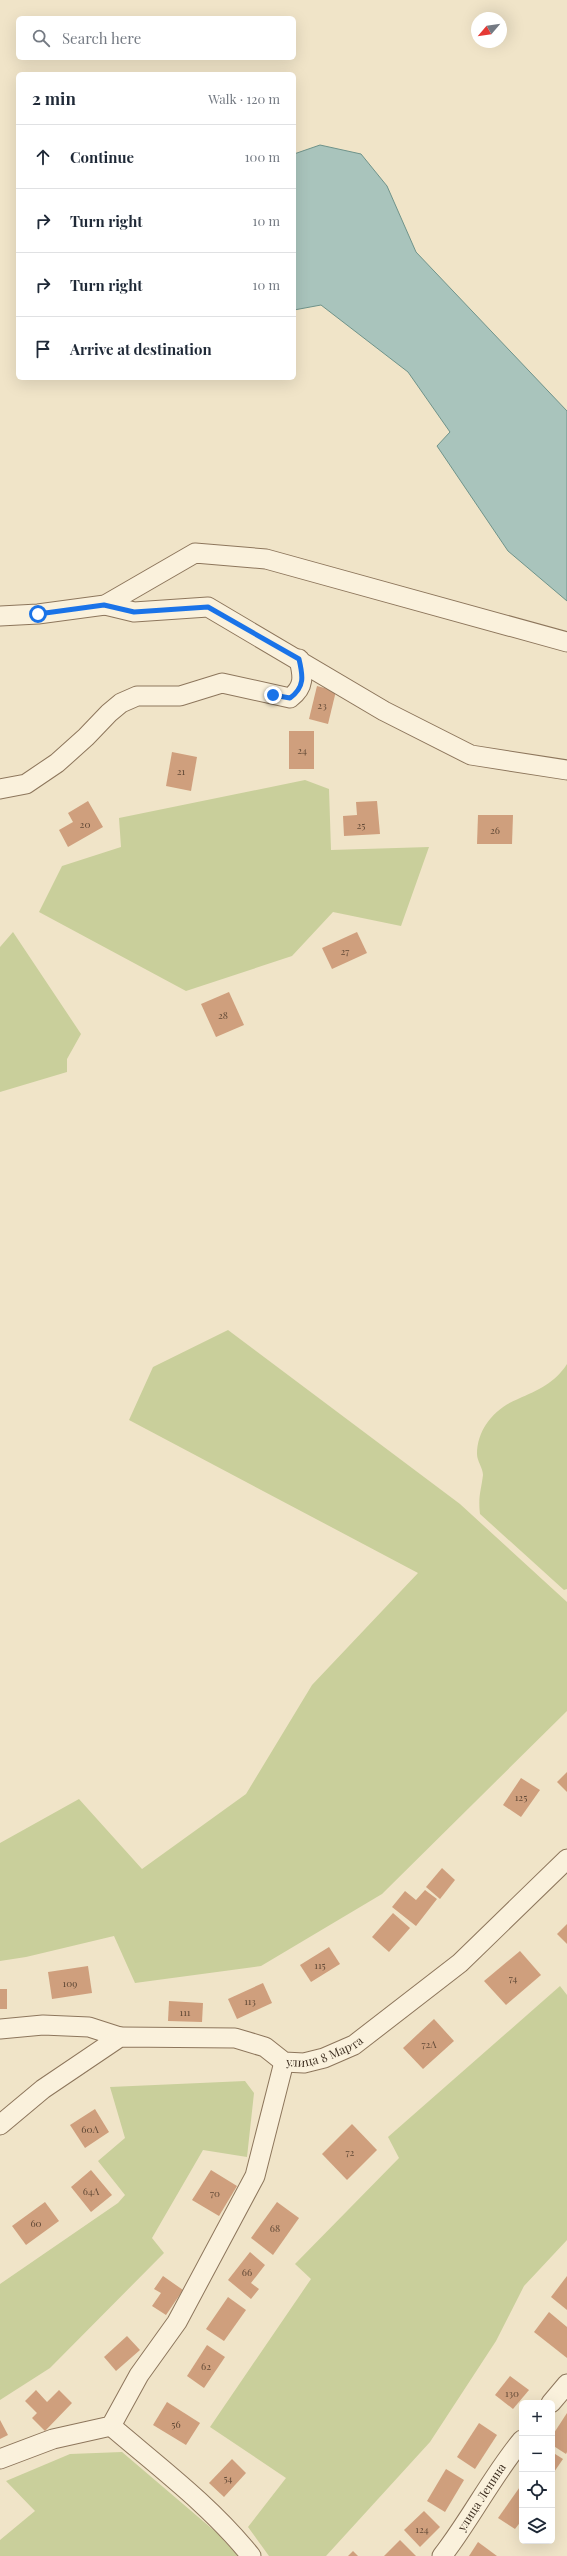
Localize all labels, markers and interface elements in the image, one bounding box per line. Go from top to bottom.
north arrow [471,12,507,48]
search box [16,16,296,60]
icon: search [30,27,52,49]
text: Search here [62,28,141,48]
text: 2 min [32,87,76,109]
text: Walk · 120 m [208,90,280,107]
icon: ahead [32,146,54,168]
text: Continue [70,147,134,167]
text: 100 m [245,148,280,165]
icon: right [32,210,54,232]
text: Turn right [70,211,143,231]
text: 10 m [253,212,280,229]
icon: right [32,274,54,296]
text: Turn right [70,275,143,295]
text: 10 m [253,276,280,293]
icon: arrive [32,338,54,360]
text: Arrive at destination [70,339,212,359]
route start [29,605,47,623]
route end [264,686,282,704]
house number: 23 [317,698,327,712]
house number: 24 [297,743,307,757]
house number: 21 [177,764,186,778]
house number: 20 [80,817,90,831]
house number: 25 [357,818,365,832]
house number: 26 [490,823,500,837]
house number: 27 [341,944,349,958]
house number: 28 [218,1008,228,1022]
house number: 125 [515,1790,527,1804]
house number: 115 [314,1958,326,1972]
house number: 74 [509,1971,517,1985]
house number: 109 [63,1976,77,1990]
house number: 113 [244,1994,256,2008]
house number: 111 [179,2005,191,2019]
street label: улица 8 Марта [285,2032,366,2070]
house number: 72А [421,2037,437,2051]
house number: 60А [81,2122,99,2136]
house number: 72 [346,2145,355,2159]
house number: 64А [83,2184,100,2198]
house number: 70 [210,2186,220,2200]
house number: 60 [30,2216,42,2230]
house number: 68 [270,2221,280,2235]
house number: 66 [242,2265,252,2279]
house number: 62 [201,2359,211,2373]
house number: 130 [505,2386,519,2400]
map controls [519,2400,555,2544]
button: + [519,2400,555,2436]
house number: 56 [171,2417,181,2431]
button: − [519,2436,555,2472]
street label: улица Ленина [453,2460,509,2535]
house number: 54 [223,2471,233,2485]
button: locate [519,2472,555,2508]
button: layers [519,2508,555,2544]
house number: 124 [415,2522,429,2536]

